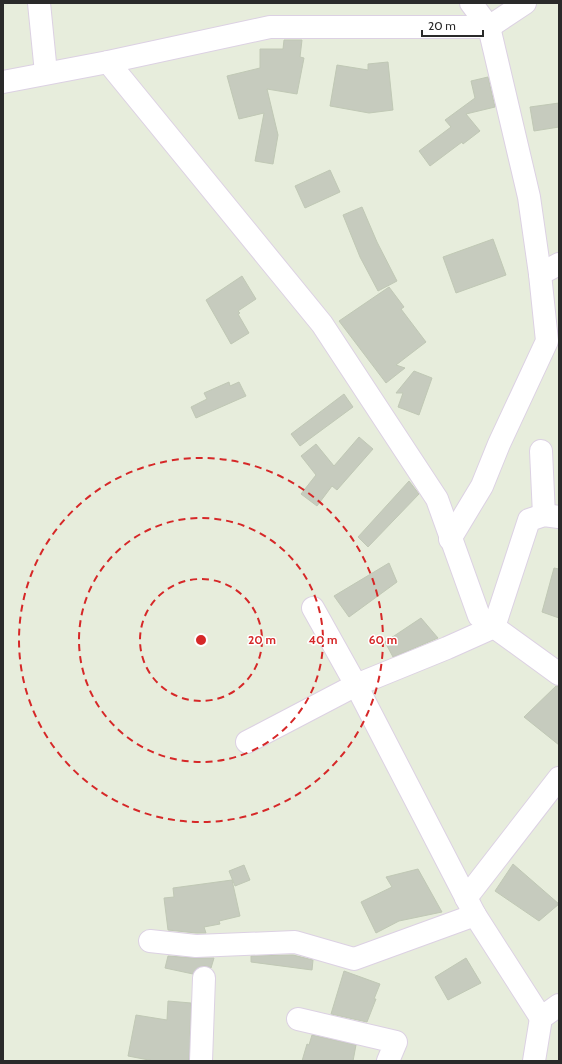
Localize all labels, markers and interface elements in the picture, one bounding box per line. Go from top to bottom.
scale bar [422,12,483,38]
text: 20 m [428,18,456,33]
text: 20 m [248,632,276,647]
text: 40 m [308,632,338,647]
text: 60 m [369,632,397,647]
centre of rings [194,633,208,647]

